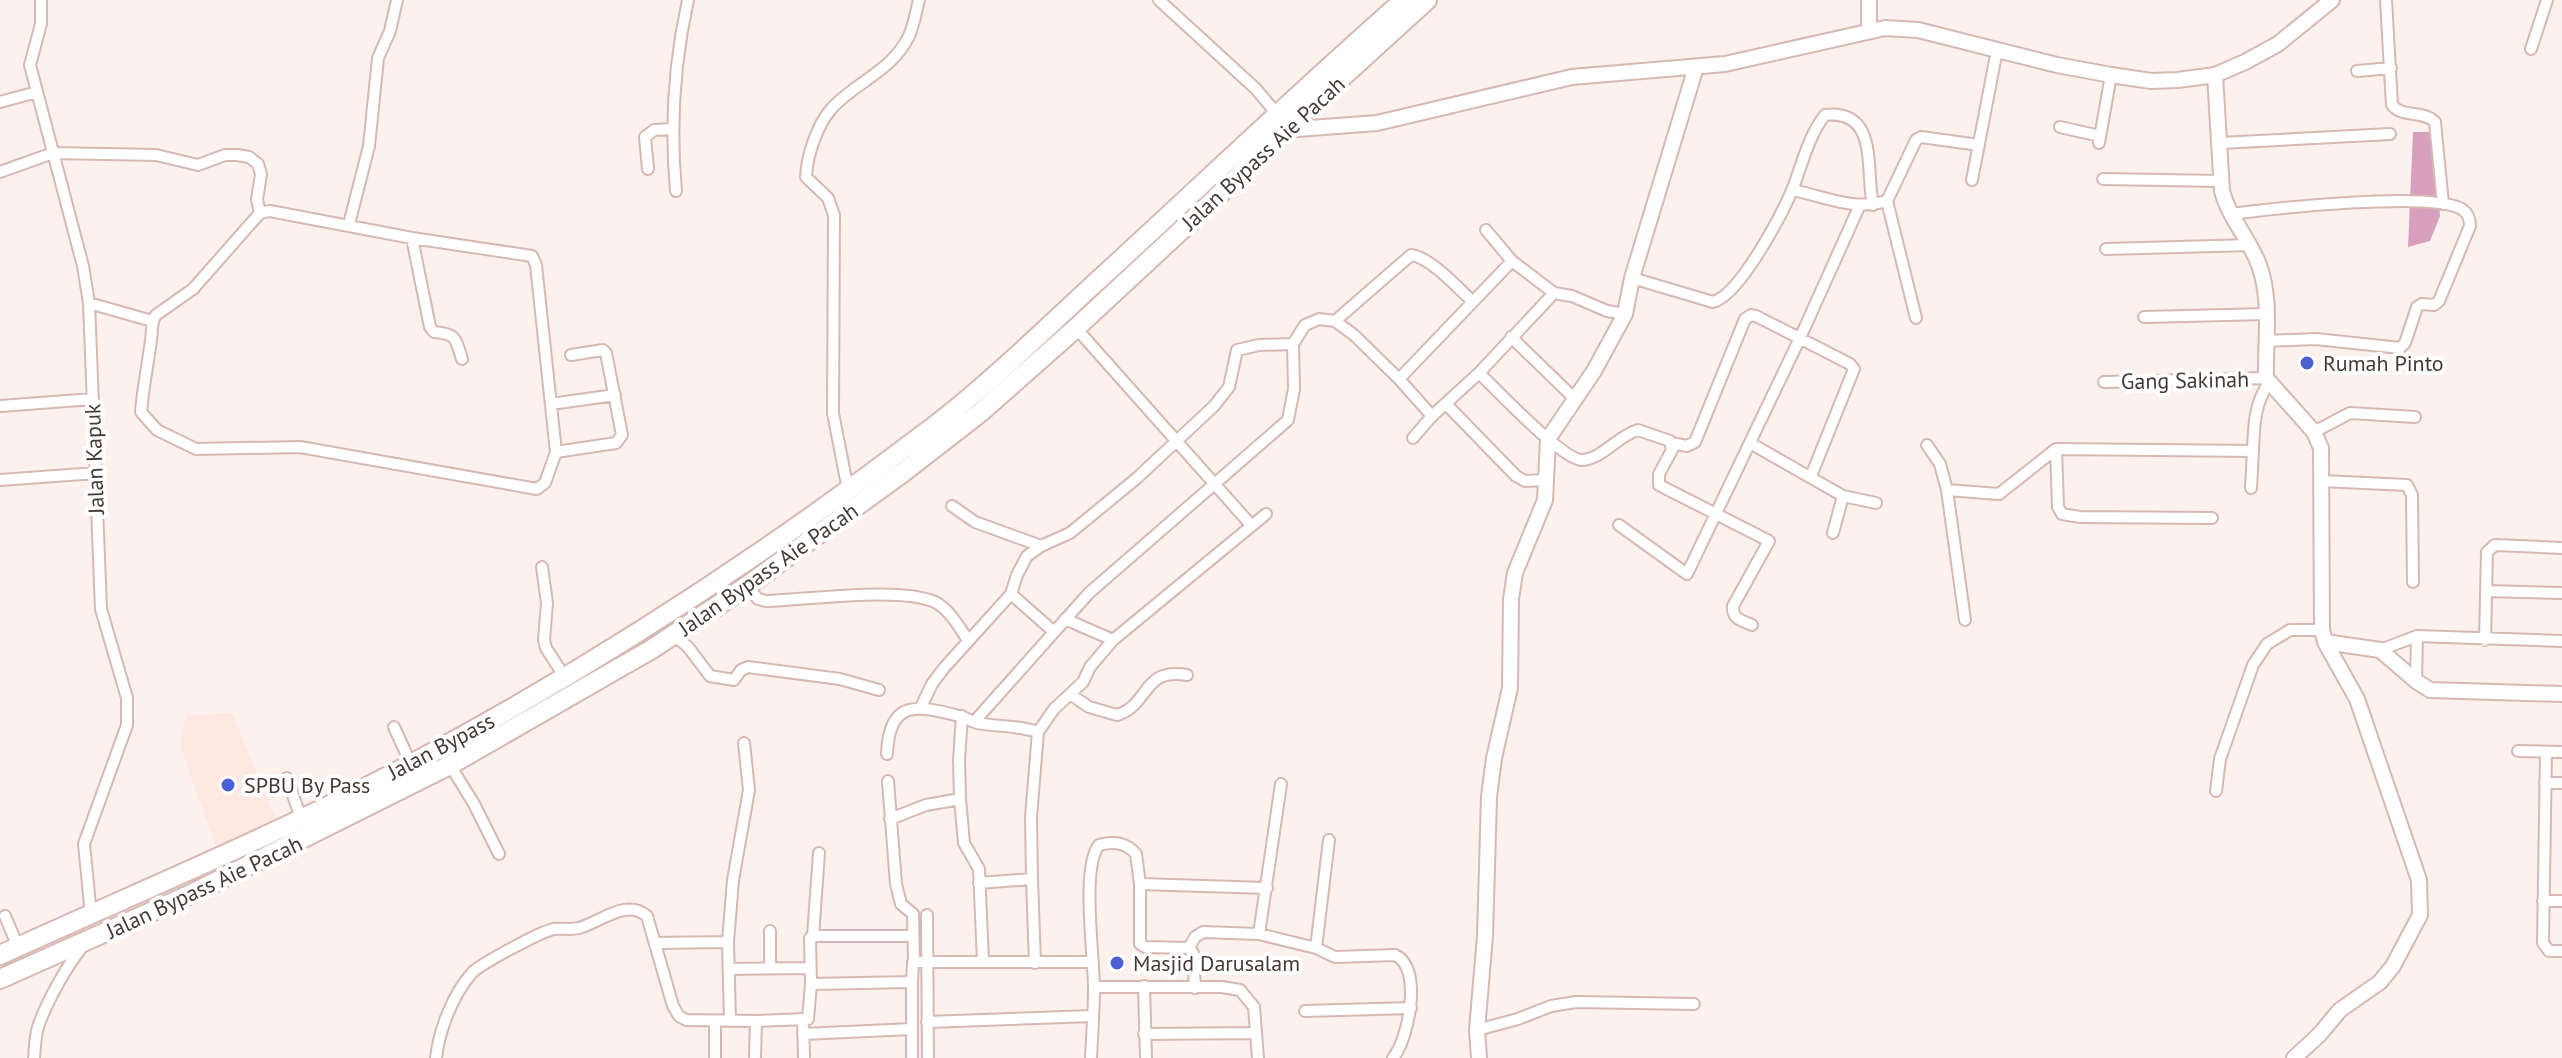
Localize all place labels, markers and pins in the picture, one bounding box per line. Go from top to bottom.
place label: Rumah Pinto [2323,349,2444,377]
marker: Rumah Pinto [2298,354,2316,372]
place label: SPBU By Pass [244,771,370,799]
marker: SPBU By Pass [219,776,237,794]
place label: Masjid Darusalam [1133,949,1300,977]
marker: Masjid Darusalam [1108,954,1126,972]

